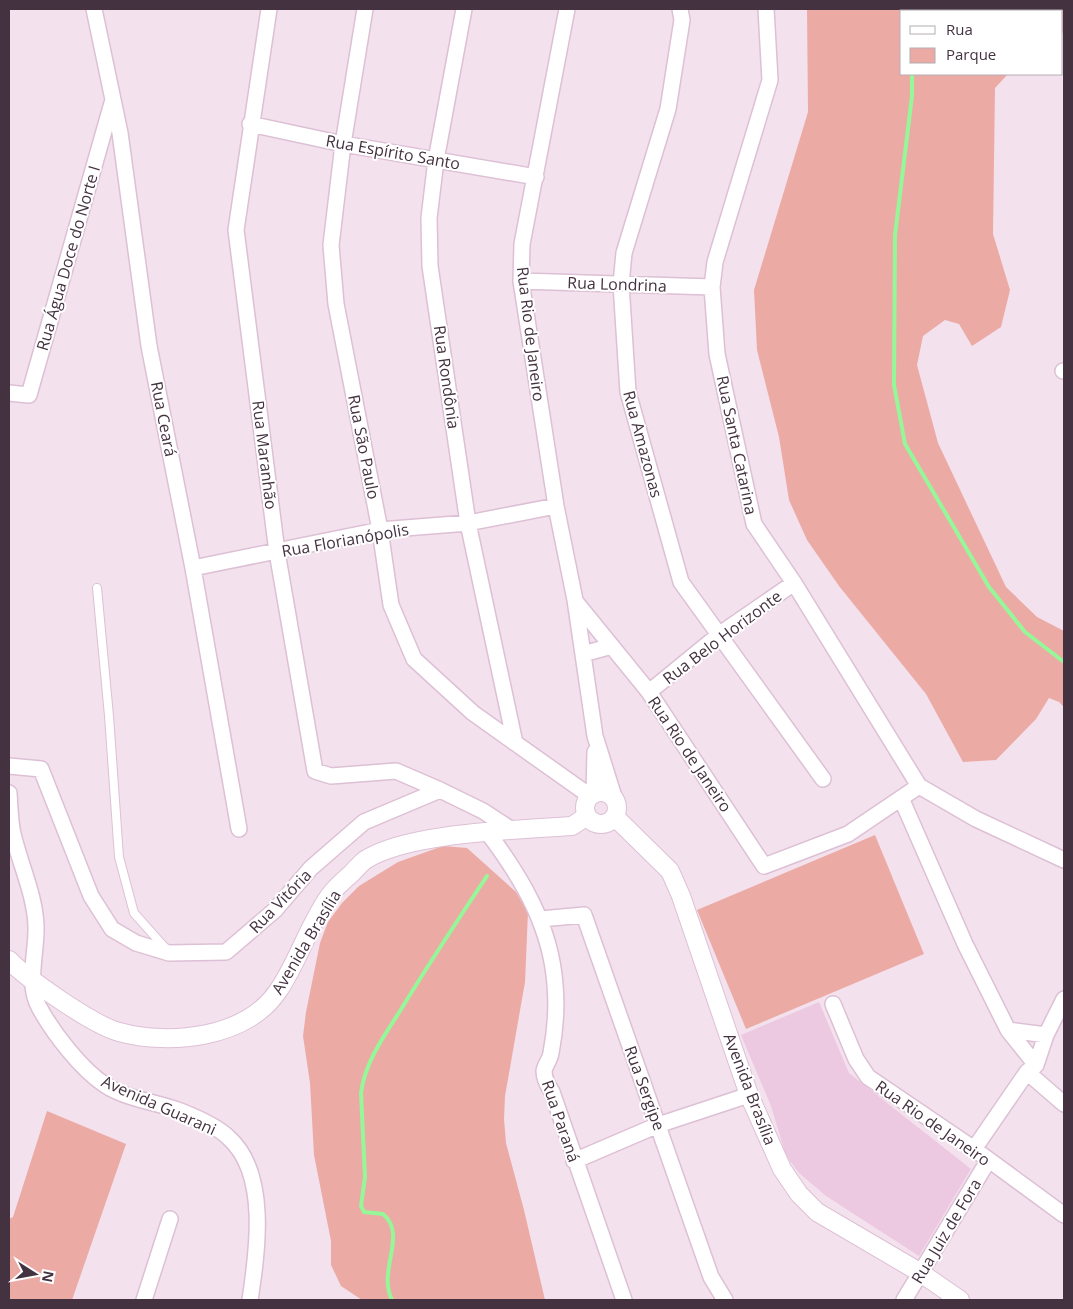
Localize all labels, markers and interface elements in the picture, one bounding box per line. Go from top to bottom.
legend [900,10,1063,75]
text: Rua [946,19,973,39]
text: Parque [946,44,996,64]
street label: Rua Espírito Santo [324,129,462,175]
street label: Rua Água Doce do Norte I [31,163,105,353]
street label: Rua Rio de Janeiro [512,265,550,403]
street label: Rua Londrina [567,271,667,297]
street label: Rua Rondônia [429,324,465,430]
street label: Rua Santa Catarina [711,373,763,517]
street label: Rua Ceará [146,380,182,458]
street label: Rua Amazonas [618,388,668,500]
street label: Rua São Paulo [343,393,385,501]
street label: Rua Maranhão [247,399,283,511]
street label: Rua Florianópolis [280,518,410,562]
street label: Rua Belo Horizonte [658,585,786,689]
street label: Rua Rio de Janeiro [643,692,737,816]
street label: Rua Vitória [244,864,316,938]
street label: Avenida Brasília [266,886,346,998]
street label: Avenida Brasília [719,1030,781,1148]
street label: Rua Sergipe [620,1043,670,1133]
street label: Avenida Guarani [98,1070,220,1140]
street label: Rua Rio de Janeiro [871,1075,995,1171]
street label: Rua Paraná [537,1077,585,1165]
street label: Rua Juiz de Fora [906,1174,986,1288]
north arrow [10,1249,60,1299]
text: N [38,1269,59,1284]

